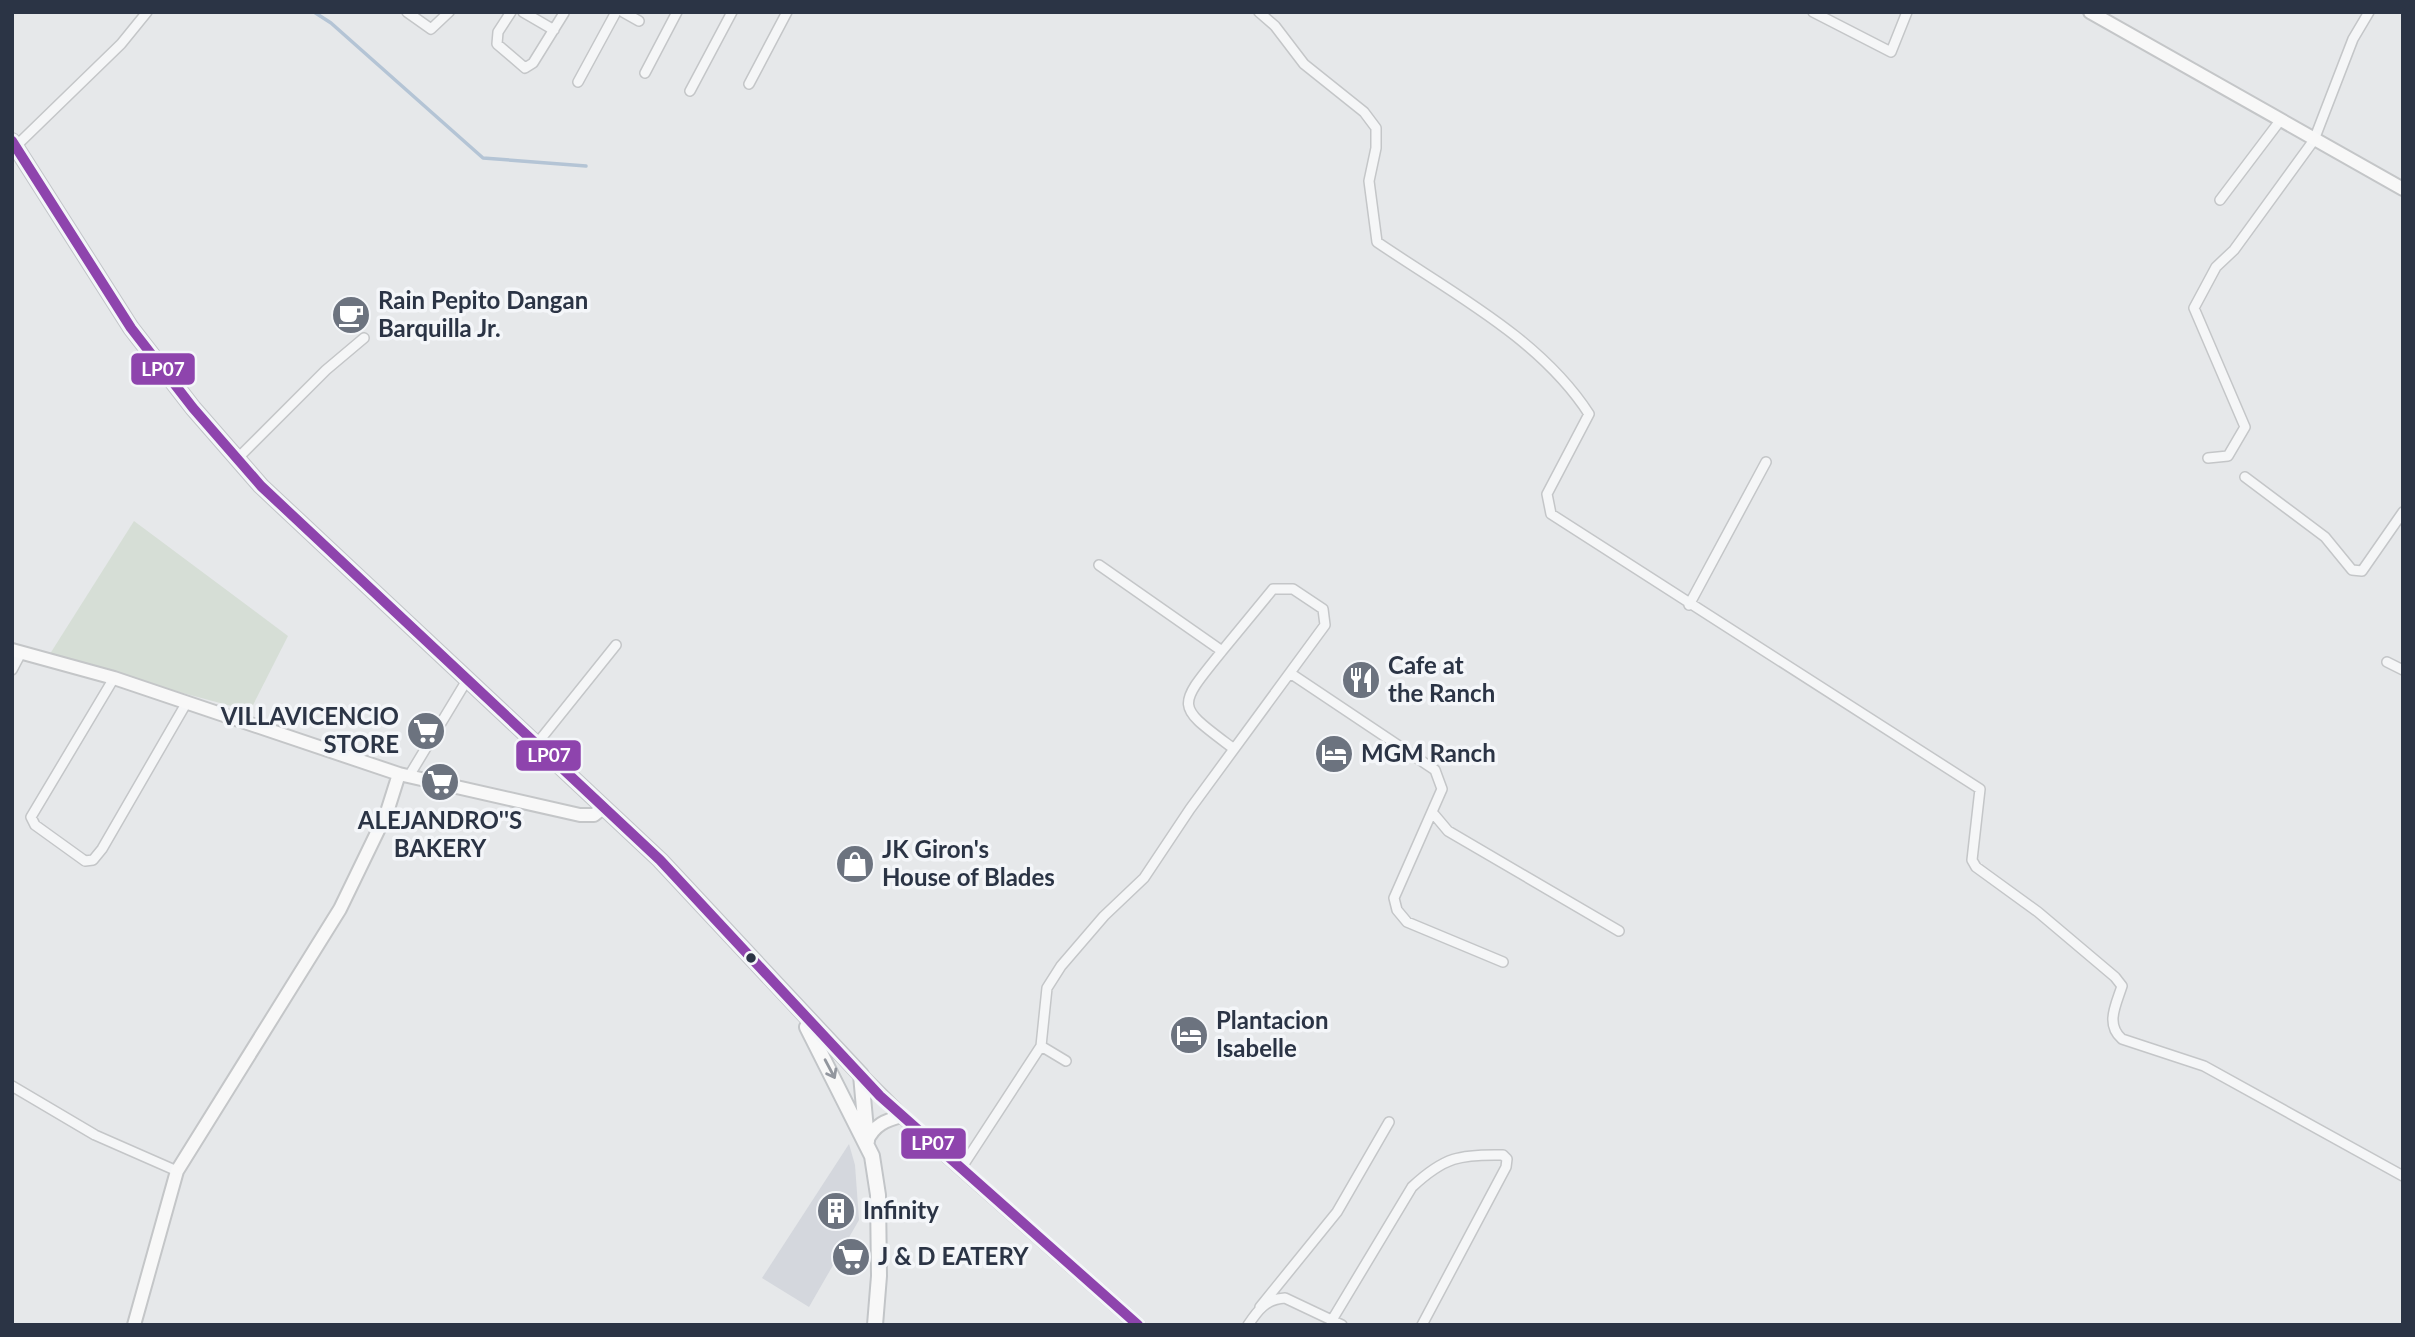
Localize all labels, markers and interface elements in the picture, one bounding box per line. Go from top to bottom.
place label: Rain Pepito Dangan Barquilla Jr. [378,285,588,342]
cafe icon: Rain Pepito Dangan Barquilla Jr. [330,294,372,336]
line badge: LP07 [130,352,196,386]
text: LP07 [141,357,185,380]
place label: Cafe at the Ranch [1388,650,1495,707]
restaurant icon: Cafe at the Ranch [1340,659,1382,701]
place label: VILLAVICENCIO STORE [220,701,399,758]
supermarket icon: VILLAVICENCIO STORE [405,710,447,752]
hotel icon: MGM Ranch [1313,733,1355,775]
place label: MGM Ranch [1361,738,1496,767]
line badge: LP07 [515,739,582,772]
text: LP07 [527,743,571,766]
supermarket icon: ALEJANDRO''S BAKERY [419,761,461,803]
place label: ALEJANDRO''S BAKERY [357,805,522,862]
place label: JK Giron's House of Blades [882,834,1055,891]
shop icon: JK Giron's House of Blades [834,843,876,885]
unlabelled marker [744,951,758,965]
place label: Plantacion Isabelle [1216,1005,1328,1062]
hotel icon: Plantacion Isabelle [1168,1014,1210,1056]
one-way arrow [823,1058,837,1079]
line badge: LP07 [900,1127,967,1160]
text: LP07 [911,1131,955,1154]
building icon: Infinity [815,1190,857,1232]
place label: Infinity [863,1195,939,1224]
supermarket icon: J & D EATERY [830,1236,872,1278]
place label: J & D EATERY [878,1241,1029,1270]

